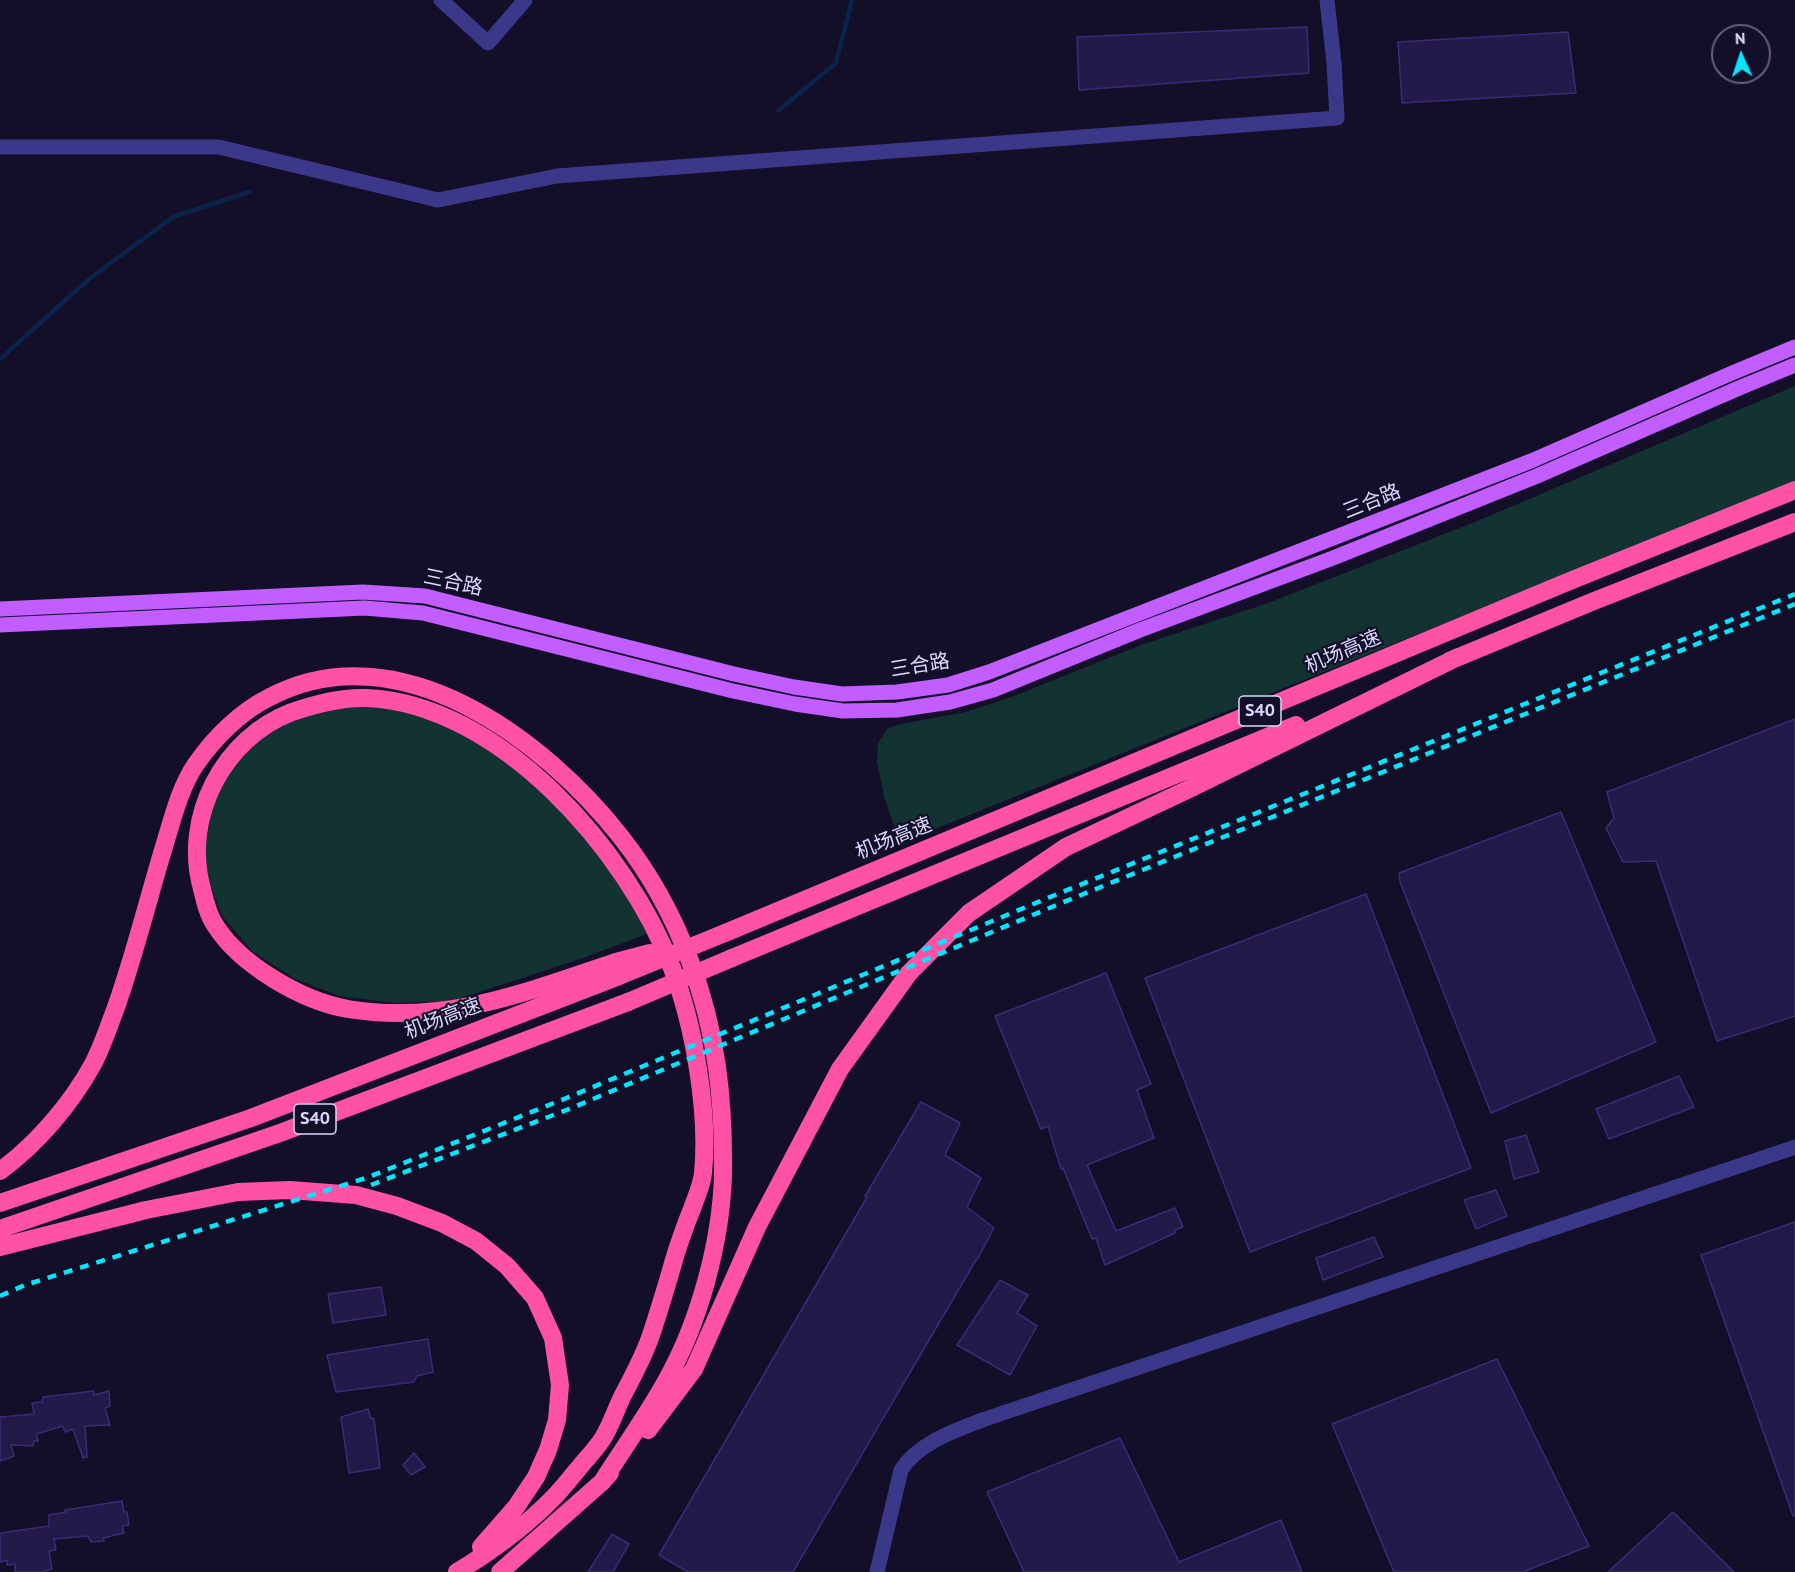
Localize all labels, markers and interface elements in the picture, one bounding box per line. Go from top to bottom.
north arrow [1711,24,1771,84]
text: N [1734,28,1746,48]
street label: 三合路 [1340,480,1404,524]
street label: 三合路 [421,565,485,601]
street label: 机场高速 [1301,625,1385,679]
street label: 三合路 [888,649,952,683]
road number: S40 [1239,696,1281,726]
street label: 机场高速 [852,813,936,865]
street label: 机场高速 [401,993,485,1045]
road number: S40 [294,1104,336,1134]

